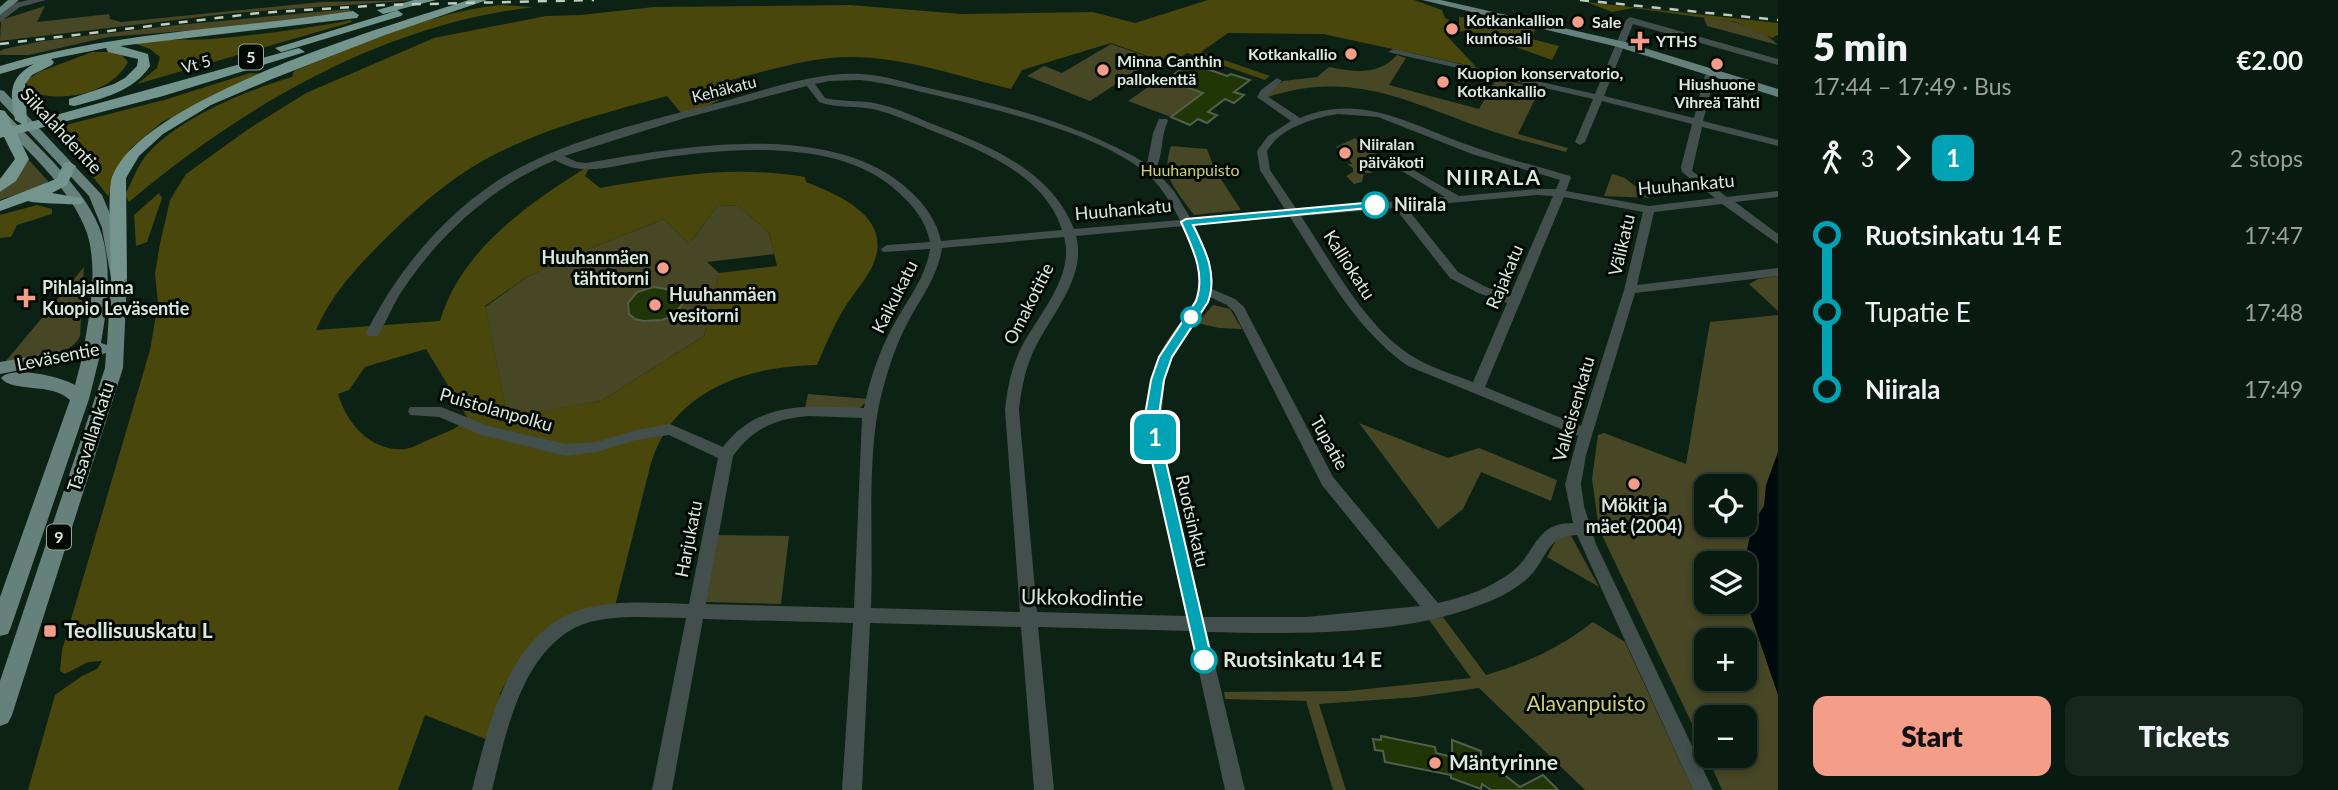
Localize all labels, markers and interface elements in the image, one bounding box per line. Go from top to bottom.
place label: Kotkankallion kuntosali [1466,10,1564,47]
place label: Sale [1592,12,1622,31]
marker: Sale [1570,14,1586,30]
marker: Kotkankallion kuntosali [1444,21,1460,37]
text: 5 min [1813,23,1908,69]
marker: YTHS [1630,31,1650,51]
place label: YTHS [1655,31,1697,50]
road number: 5 [239,44,263,69]
place label: Kotkankallio [1248,44,1337,63]
text: €2.00 [2237,44,2303,76]
marker: Kotkankallio [1343,46,1359,62]
street label: Vt 5 [179,50,213,77]
place label: Minna Canthin pallokenttä [1117,51,1222,88]
marker: Hiushuone Vihreä Tähti [1709,56,1725,72]
marker: Minna Canthin pallokenttä [1095,62,1111,78]
place label: Kuopion konservatorio, Kotkankallio [1457,63,1623,100]
street label: Kehäkatu [690,71,758,106]
text: 17:44 – 17:49 · Bus [1813,72,2012,100]
marker: Kuopion konservatorio, Kotkankallio [1435,74,1451,90]
place label: Hiushuone Vihreä Tähti [1673,74,1760,111]
street label: Siikalahdentie [16,83,107,178]
place label: Niiralan päiväkoti [1359,134,1424,171]
icon: walk [1813,139,1851,177]
icon: forward [1884,139,1922,177]
text: 1 [1946,143,1960,172]
text: 3 [1861,144,1874,172]
text: 2 stops [2230,144,2303,172]
marker: Niiralan päiväkoti [1337,145,1353,161]
park label: Huuhanpuisto [1140,160,1240,179]
district label: NIIRALA [1446,164,1542,189]
street label: Huuhankatu [1637,169,1735,199]
marker: Niirala [1362,192,1388,218]
place label: Niirala [1394,193,1446,215]
street label: Huuhankatu [1074,194,1172,224]
street label: Välikatu [1603,212,1639,278]
text: Ruotsinkatu 14 E [1865,219,2062,251]
text: 17:47 [2244,221,2303,249]
street label: Kalliokatu [1319,226,1380,303]
street label: Rajakatu [1481,241,1527,312]
place label: Huuhanmäen tähtitorni [542,246,649,289]
street label: Kaikukatu [866,256,922,337]
street label: Omakotitie [998,259,1058,348]
marker: Huuhanmäen tähtitorni [655,260,671,276]
place label: Pihlajalinna Kuopio Leväsentie [42,276,190,319]
place label: Huuhanmäen vesitorni [669,283,776,326]
marker: Pihlajalinna Kuopio Leväsentie [16,288,36,308]
text: Tupatie E [1865,296,1971,328]
marker: Huuhanmäen vesitorni [647,297,663,313]
text: 17:48 [2244,298,2303,326]
unlabelled marker [1181,307,1201,327]
street label: Leväsentie [15,337,101,375]
street label: Valkeisenkatu [1548,354,1599,464]
text: Niirala [1865,373,1940,405]
text: 17:49 [2244,375,2303,403]
street label: Tasavallankatu [62,379,118,494]
street label: Puistolanpolku [437,382,555,436]
street label: Tupatie [1306,412,1354,473]
line badge: 1 [1132,414,1178,460]
text: 1 [1148,422,1162,451]
street label: Ruotsinkatu [1172,472,1214,569]
map controls [1694,474,1757,768]
button: locate [1694,474,1757,537]
marker: Mökit ja mäet (2004) [1626,476,1642,492]
place label: Mökit ja mäet (2004) [1586,494,1682,537]
street label: Harjukatu [670,499,706,579]
road number: 9 [47,524,71,550]
button: layers [1694,551,1757,614]
street label: Ukkokodintie [1021,583,1143,610]
place label: Teollisuuskatu L [64,617,213,642]
marker: Teollisuuskatu L [42,623,58,639]
button: + [1694,628,1757,691]
place label: Ruotsinkatu 14 E [1223,646,1382,671]
marker: Ruotsinkatu 14 E [1191,647,1217,673]
park label: Alavanpuisto [1526,690,1646,715]
button: Start [1813,696,2051,776]
button: Tickets [2065,696,2303,776]
button: − [1694,705,1757,768]
place label: Mäntyrinne [1449,749,1558,774]
marker: Mäntyrinne [1427,755,1443,771]

